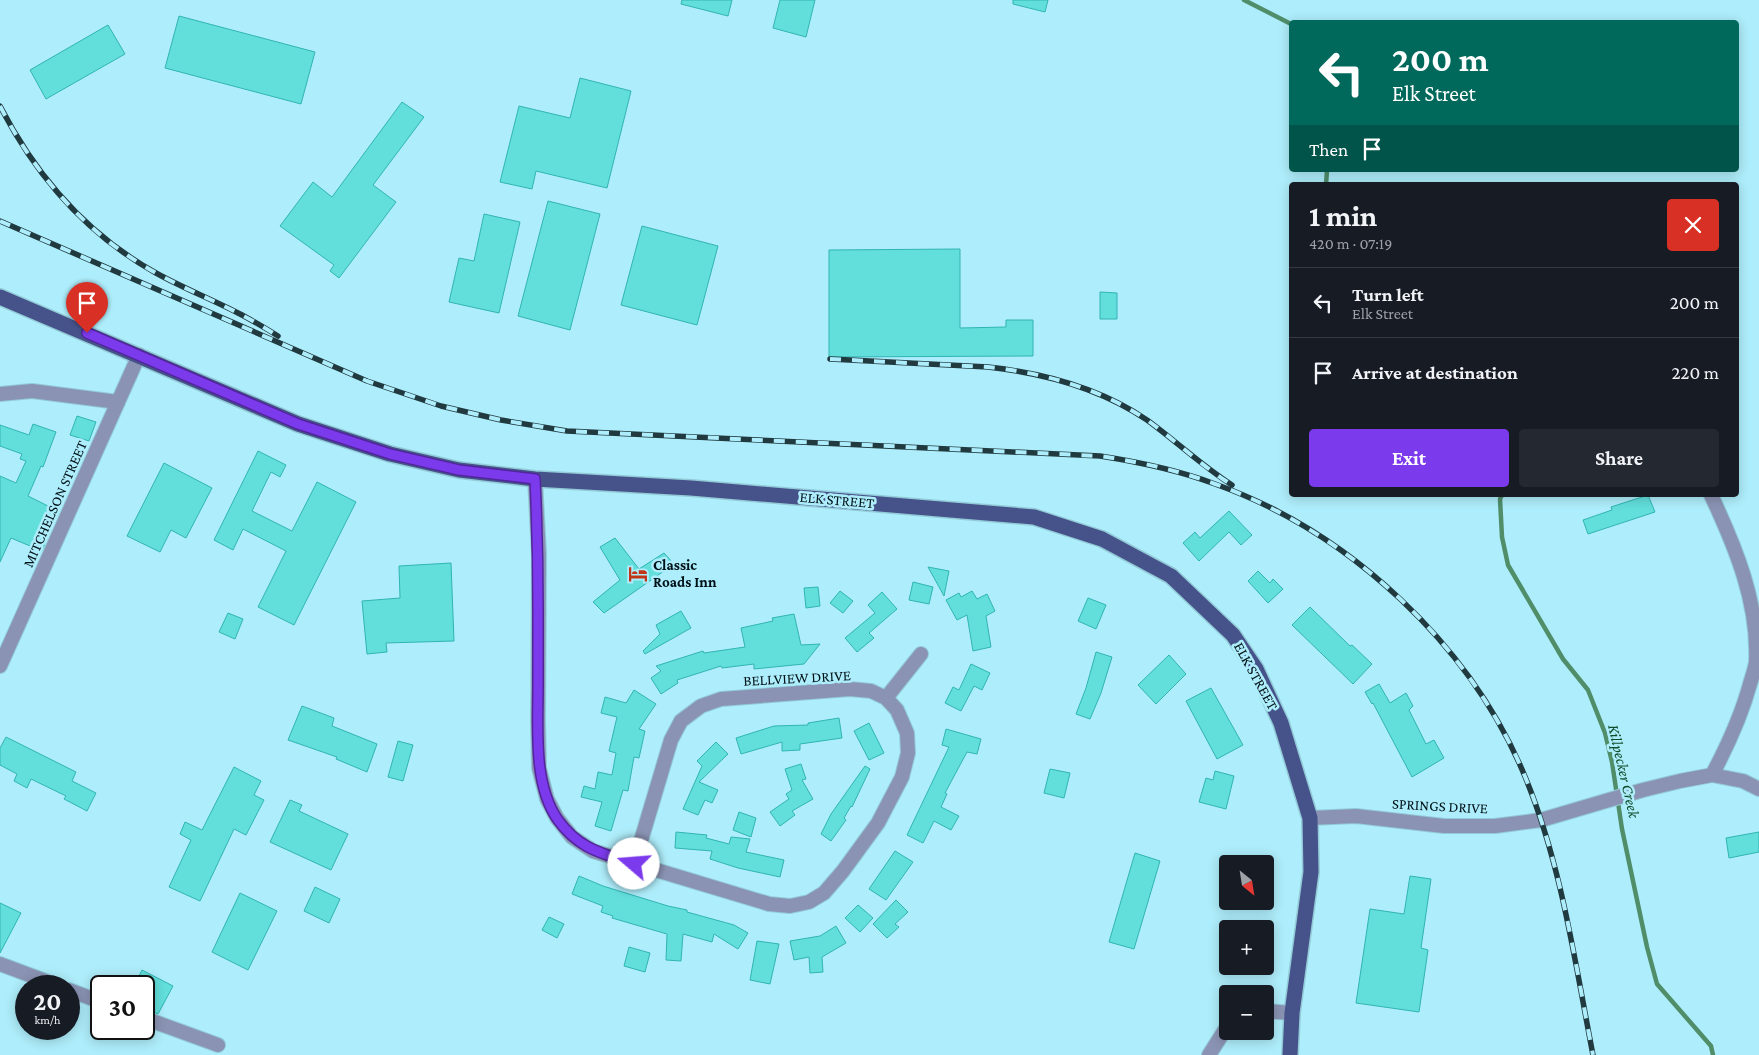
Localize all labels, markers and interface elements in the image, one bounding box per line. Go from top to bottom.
icon: left [1309,40,1374,105]
text: 200 m [1392,40,1489,79]
text: Elk Street [1392,81,1476,106]
icon: arrive [1358,135,1386,163]
text: Then [1309,139,1348,160]
text: 1 min [1309,199,1377,232]
button: close [1667,199,1719,251]
text: 420 m · 07:19 [1309,235,1392,252]
pin [66,282,108,333]
text: Turn left [1352,284,1424,305]
icon: arrive [73,289,101,317]
icon: left [1309,289,1337,317]
text: 200 m [1670,292,1719,313]
text: Elk Street [1352,305,1413,322]
icon: arrive [1309,359,1337,387]
text: Arrive at destination [1352,362,1518,383]
text: 220 m [1671,362,1719,383]
button: Exit [1309,429,1509,487]
button: Share [1519,429,1719,487]
street label: MITCHELSON STREET [20,438,90,570]
street label: ELK STREET [799,489,875,511]
place label: Classic Roads Inn [653,557,717,590]
hotel icon: Classic Roads Inn [627,563,649,585]
street label: ELK STREET [1231,639,1281,713]
street label: BELLVIEW DRIVE [743,667,851,689]
water label: Killpecker Creek [1604,723,1643,821]
street label: SPRINGS DRIVE [1392,795,1488,817]
position arrow [607,837,659,889]
north arrow [1219,855,1274,910]
map controls [1219,855,1274,1040]
button: + [1219,920,1274,975]
speed limit sign: 30 [90,975,155,1040]
button: − [1219,985,1274,1040]
text: 20 [34,988,61,1015]
text: km/h [35,1013,60,1027]

